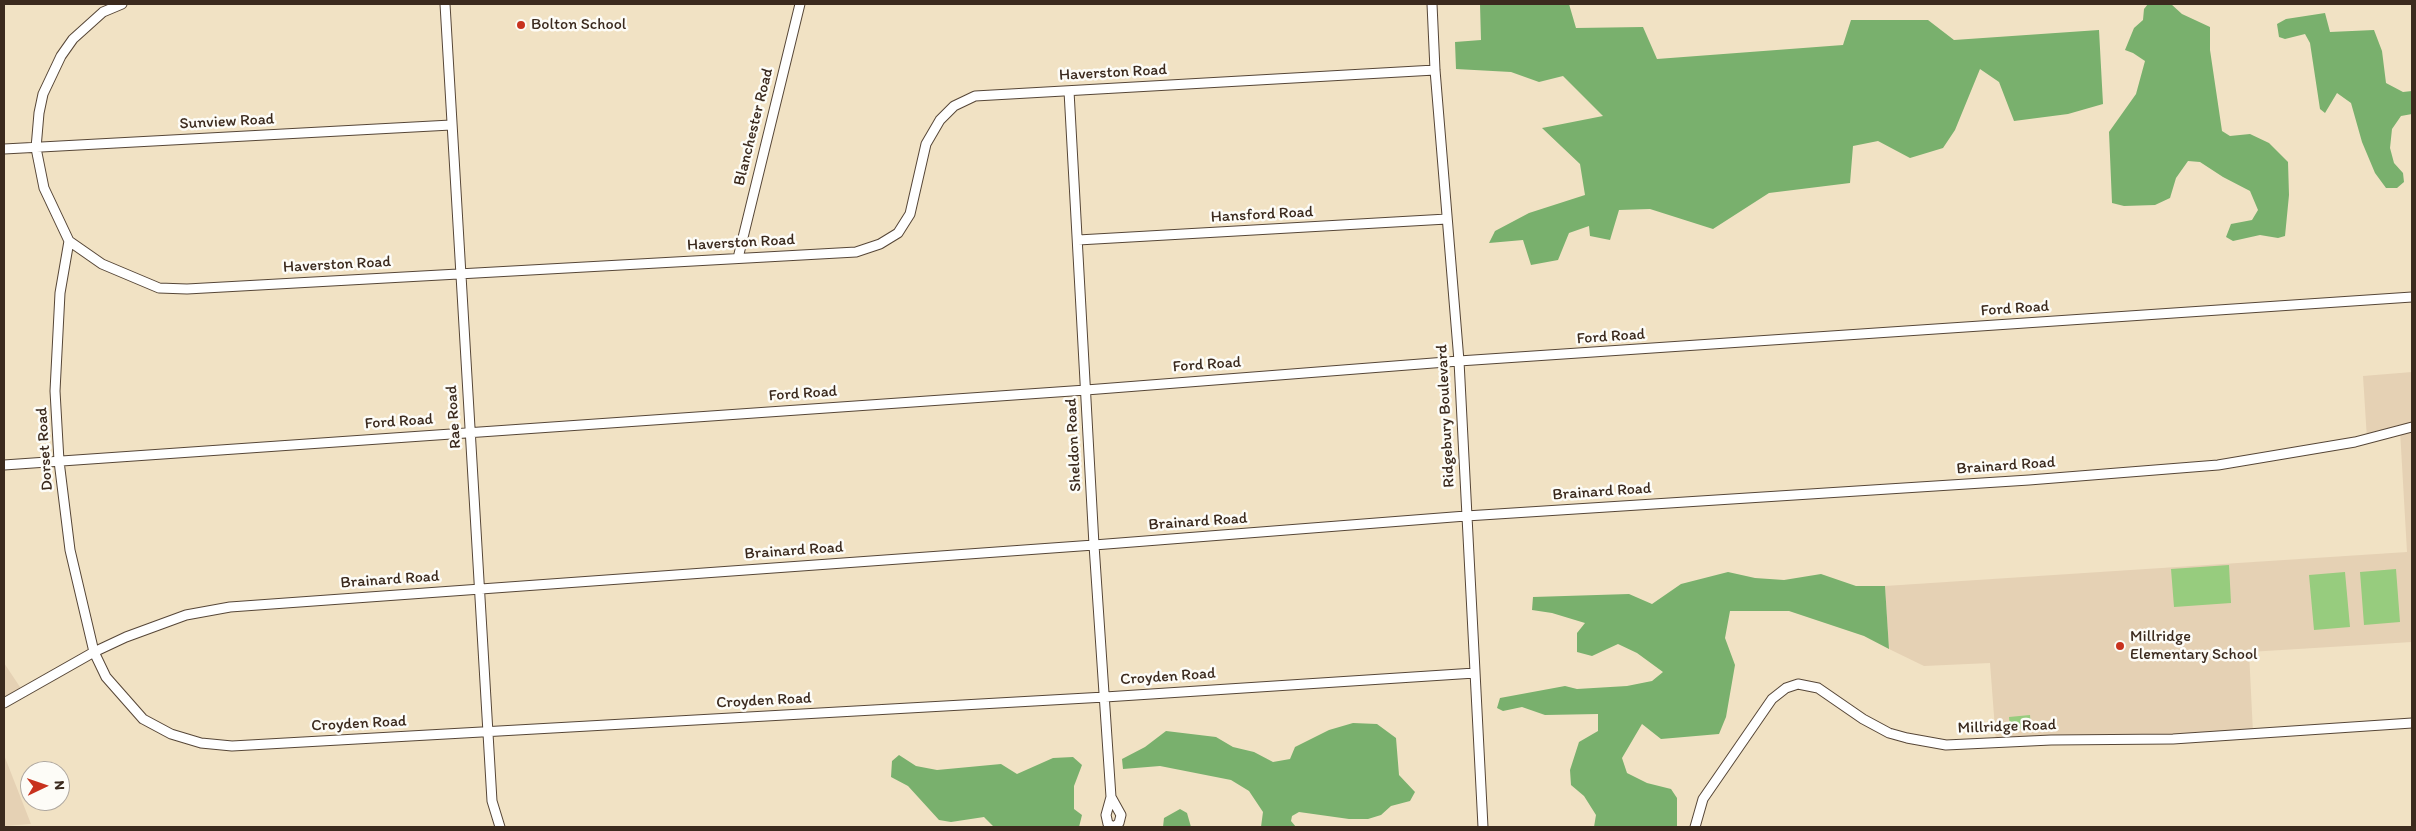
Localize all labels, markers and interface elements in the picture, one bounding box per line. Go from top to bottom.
place label: Bolton School [531,15,626,35]
marker: Bolton School [515,19,527,31]
street label: Haverston Road [1058,61,1168,85]
street label: Blanchester Road [730,66,778,188]
street label: Sunview Road [179,110,275,134]
street label: Hansford Road [1210,203,1314,227]
street label: Haverston Road [686,231,796,255]
street label: Haverston Road [282,253,392,277]
street label: Ford Road [1980,297,2050,321]
street label: Ford Road [1576,325,1646,349]
street label: Ridgebury Boulevard [1433,344,1459,488]
street label: Ford Road [1172,353,1242,377]
street label: Ford Road [768,382,838,406]
street label: Rae Road [442,385,466,449]
street label: Sheldon Road [1062,398,1086,492]
street label: Dorset Road [32,406,58,492]
street label: Ford Road [364,410,434,434]
street label: Brainard Road [1956,453,2056,479]
street label: Brainard Road [1552,479,1652,505]
street label: Brainard Road [1148,509,1248,535]
street label: Brainard Road [744,538,844,564]
street label: Brainard Road [340,567,440,593]
place label: Millridge Elementary School [2130,627,2258,665]
marker: Millridge Elementary School [2114,640,2126,652]
street label: Croyden Road [1120,664,1216,690]
street label: Croyden Road [716,689,812,713]
street label: Croyden Road [311,712,407,736]
street label: Millridge Road [1957,716,2057,738]
north arrow [20,761,70,811]
text: N [51,780,68,790]

